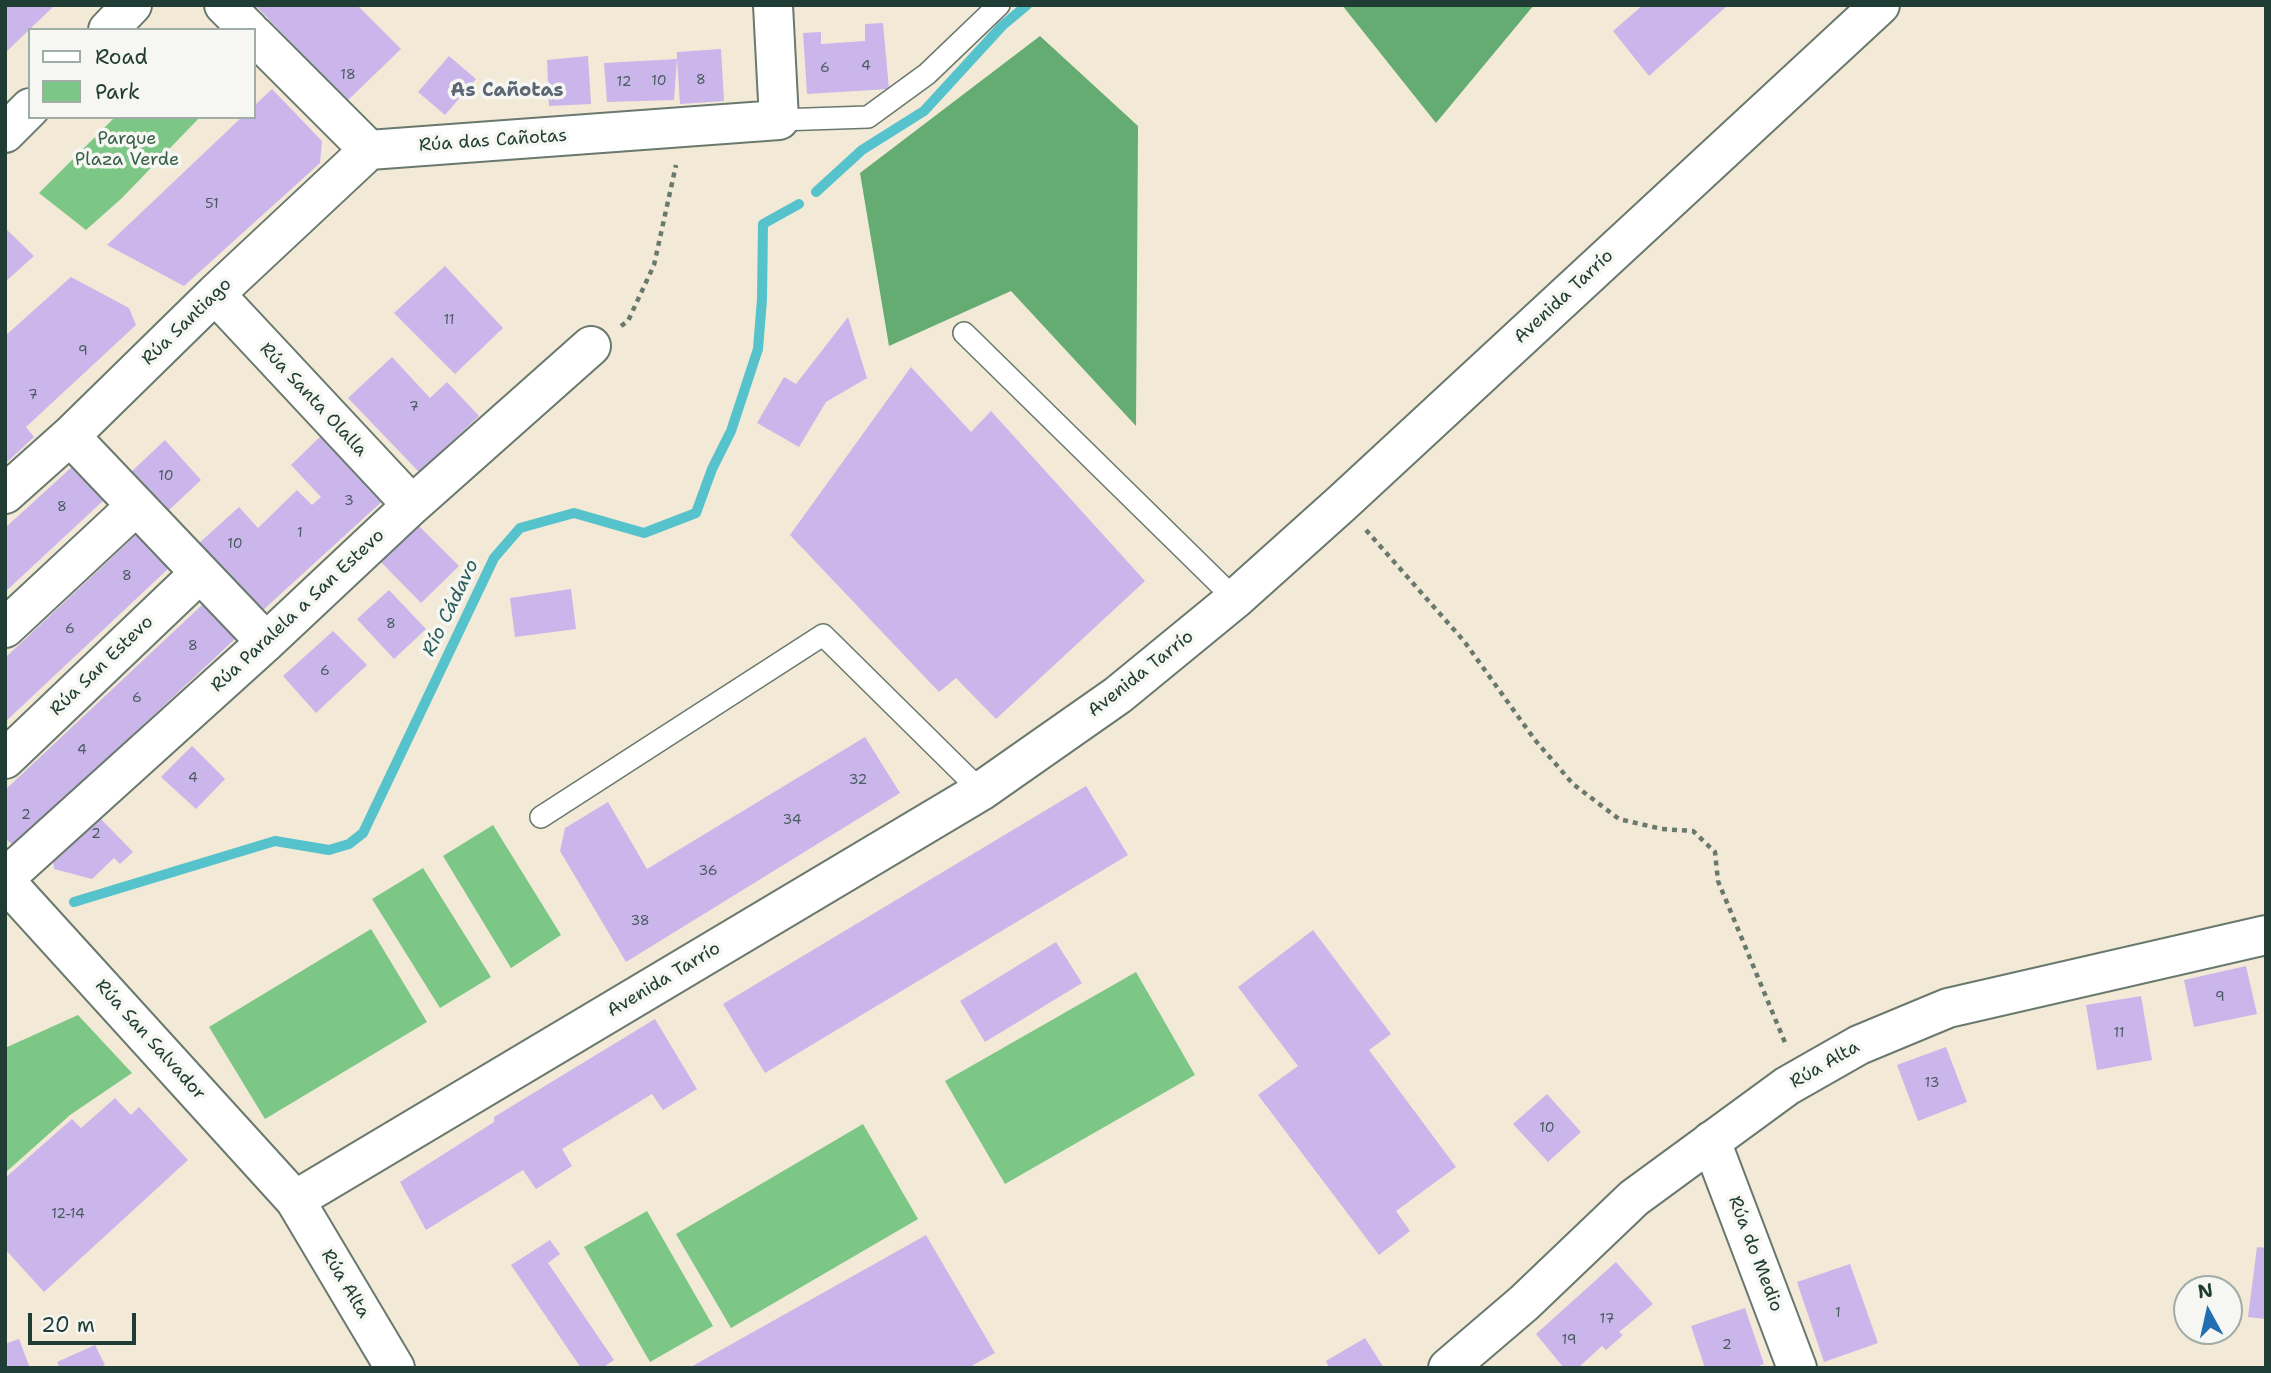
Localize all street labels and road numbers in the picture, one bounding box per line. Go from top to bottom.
street label: Rúa das Cañotas [418,125,568,157]
street label: Avenida Tarrío [1510,245,1618,349]
street label: Rúa Santiago [138,274,236,370]
street label: Rúa Santa Olalla [255,339,371,461]
street label: Rúa Paralela a San Estevo [207,525,389,697]
street label: Rúa San Estevo [46,611,158,721]
street label: Avenida Tarrío [1084,626,1198,722]
street label: Avenida Tarrío [604,938,724,1022]
street label: Rúa San Salvador [90,975,210,1105]
street label: Rúa Alta [1787,1037,1863,1093]
street label: Rúa do Medio [1723,1193,1787,1315]
street label: Rúa Alta [316,1246,374,1322]

